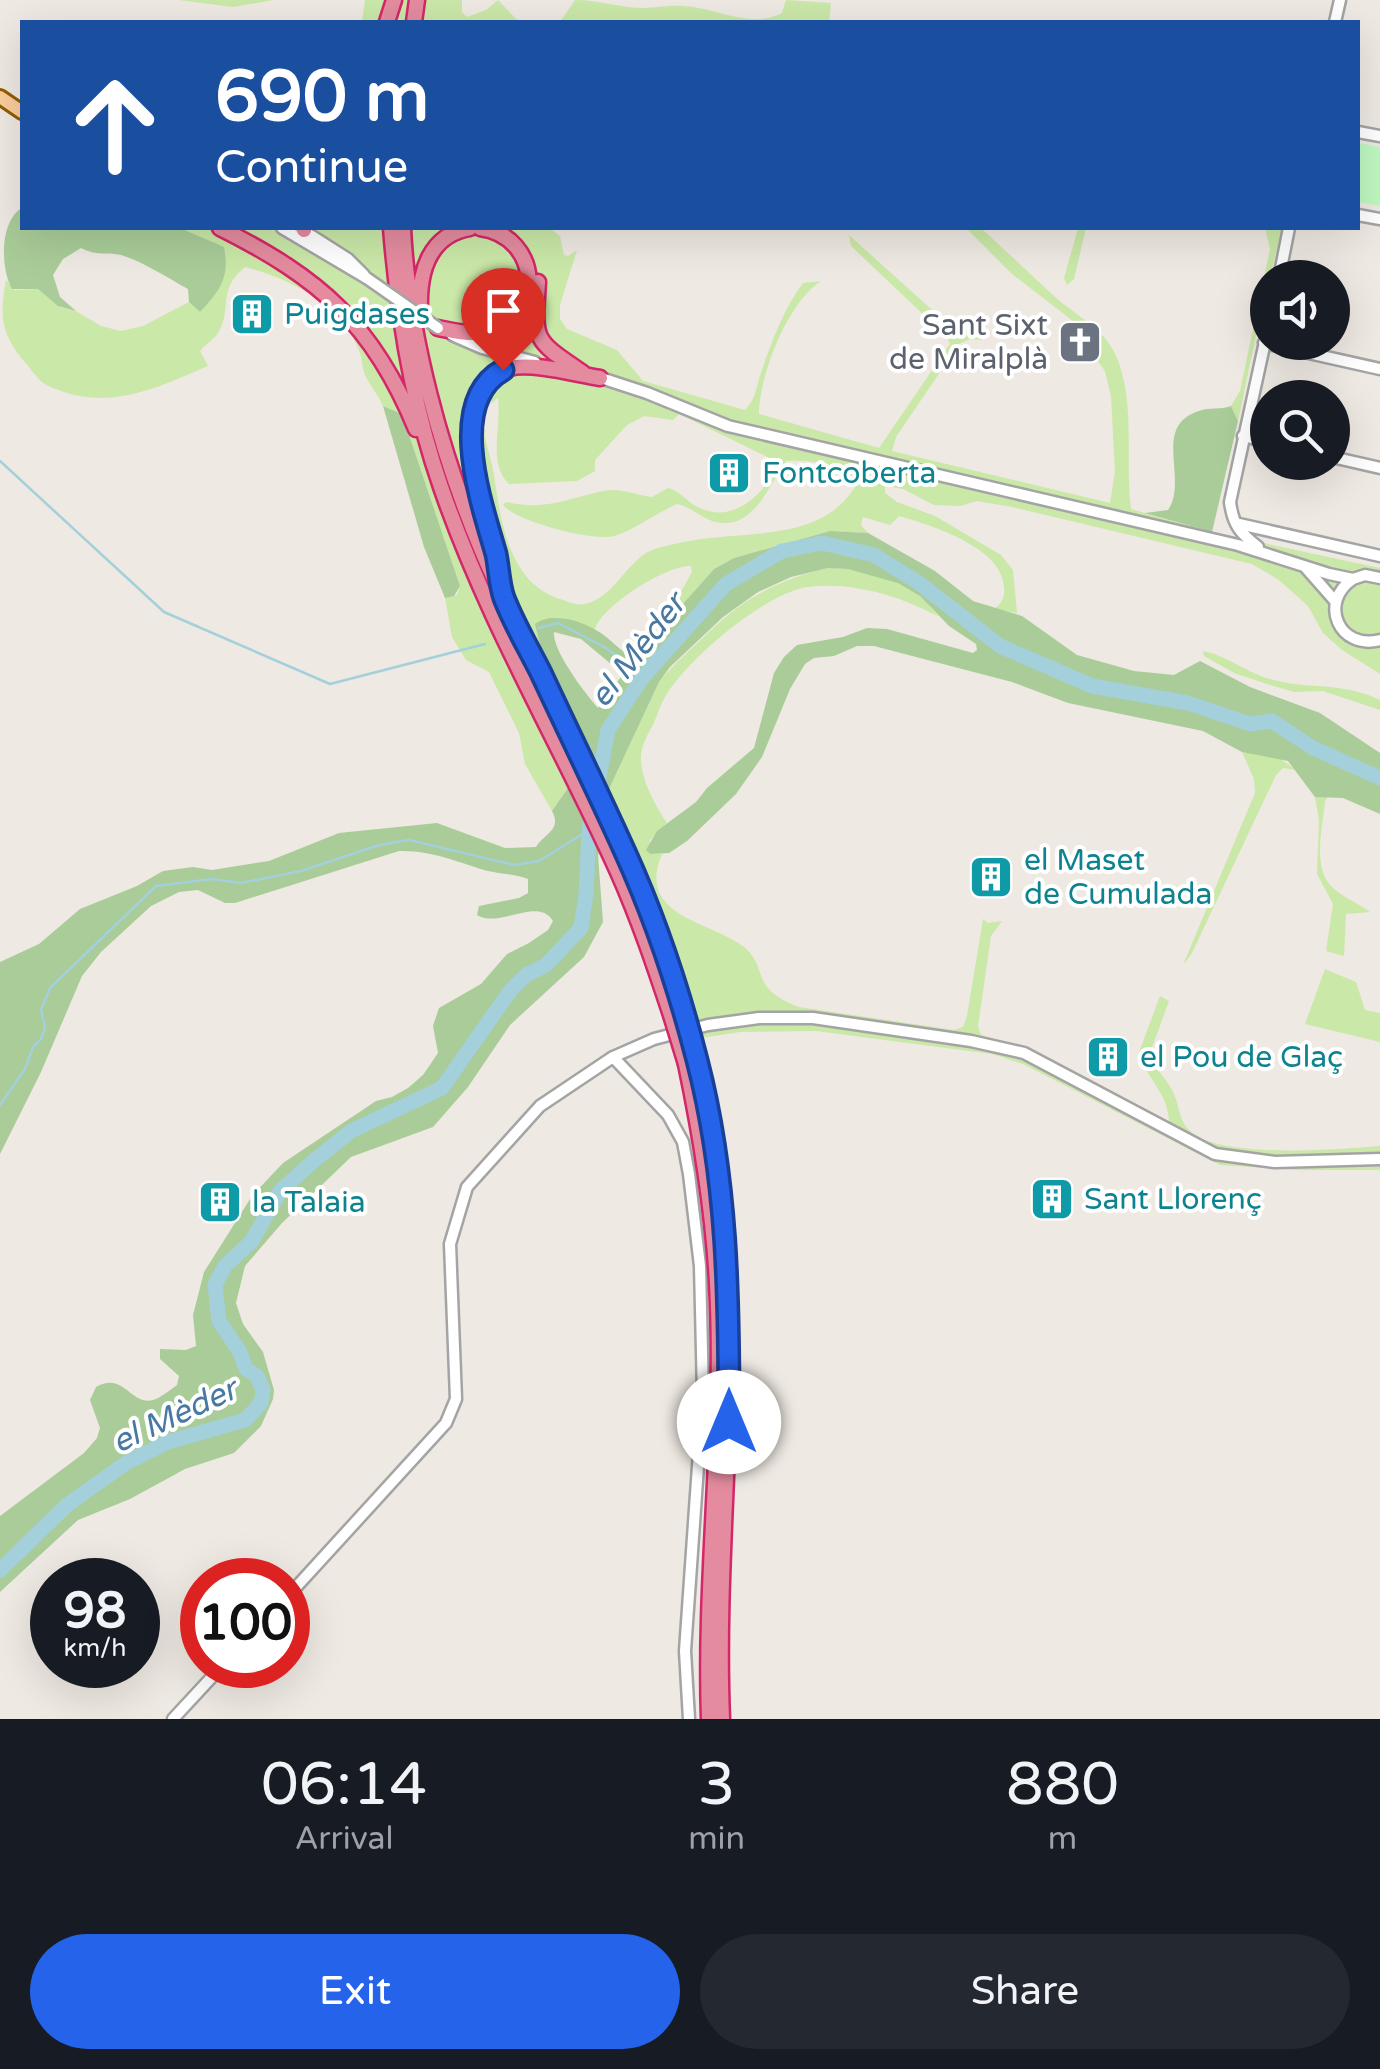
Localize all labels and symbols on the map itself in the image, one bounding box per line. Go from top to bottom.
pin [461,268,546,371]
building icon: Puigdases [229,291,275,337]
place label: Puigdases [284,296,430,333]
place label: Sant Sixt de Miralplà [889,307,1048,378]
church icon: Sant Sixt de Miralplà [1057,319,1103,365]
building icon: Fontcoberta [706,450,752,496]
place label: Fontcoberta [762,455,936,492]
water label: el Mèder [582,583,696,715]
place label: el Maset de Cumulada [1024,842,1212,913]
building icon: el Maset de Cumulada [968,854,1014,900]
building icon: el Pou de Glaç [1085,1034,1131,1080]
place label: el Pou de Glaç [1140,1039,1343,1076]
building icon: Sant Llorenç [1029,1176,1075,1222]
building icon: la Talaia [197,1179,243,1225]
place label: Sant Llorenç [1084,1181,1262,1218]
place label: la Talaia [252,1184,366,1221]
water label: el Mèder [106,1369,246,1461]
position arrow [677,1370,781,1474]
speed limit sign: 100 [180,1558,310,1688]

